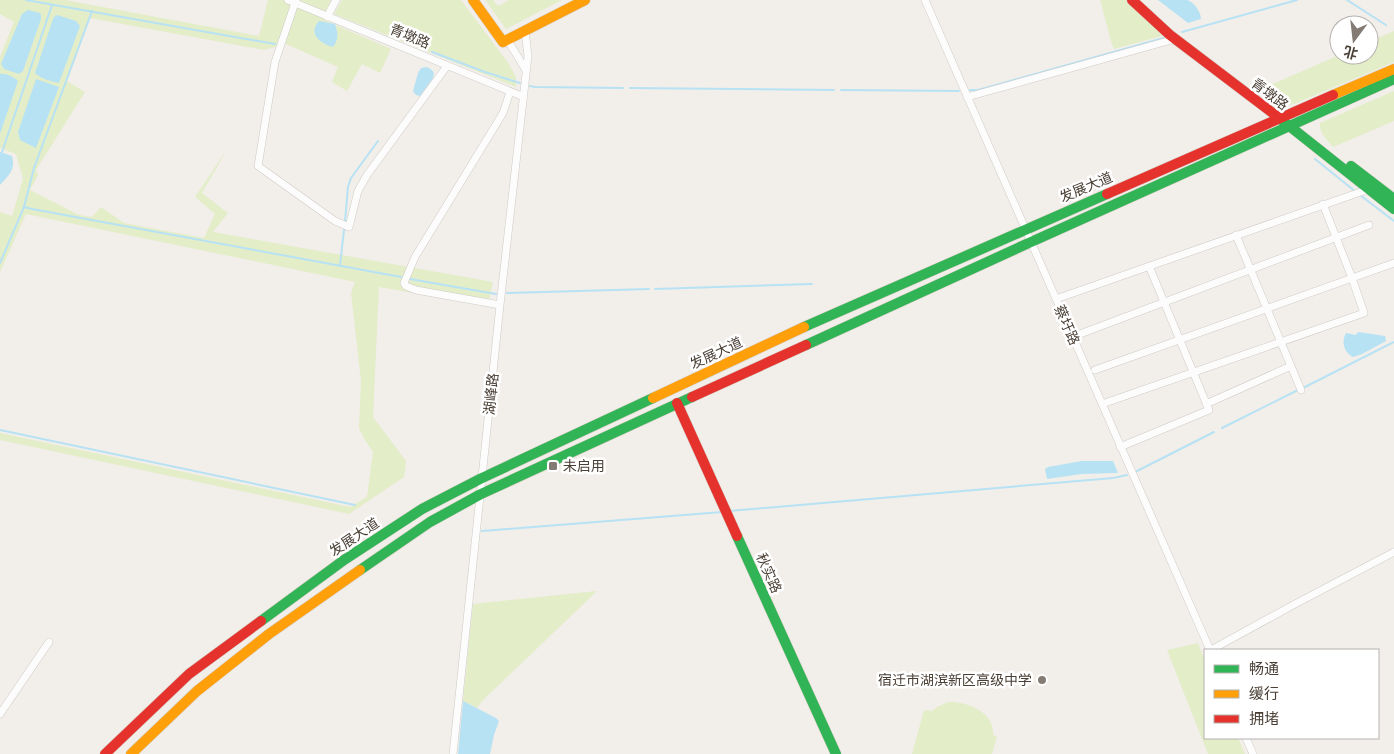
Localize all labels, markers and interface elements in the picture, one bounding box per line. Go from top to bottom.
north arrow [1329,15,1379,65]
street label: 青墩路 [387,20,433,52]
text: 北 [1342,42,1360,63]
street label: 青墩路 [1248,74,1292,114]
street label: 发展大道 [1057,168,1115,206]
street label: 蔡圩路 [1050,302,1084,348]
street label: 发展大道 [687,333,745,373]
street label: 湖峰路 [480,372,502,416]
place label: 未启用 [563,457,605,475]
marker: 未启用 [547,460,559,472]
street label: 发展大道 [326,514,382,560]
street label: 秋实路 [752,550,786,596]
legend [1204,649,1379,739]
text: 畅通 [1249,660,1279,678]
place label: 宿迁市湖滨新区高级中学 [878,671,1032,689]
marker: 宿迁市湖滨新区高级中学 [1036,674,1048,686]
text: 缓行 [1249,685,1279,703]
text: 拥堵 [1249,710,1279,728]

